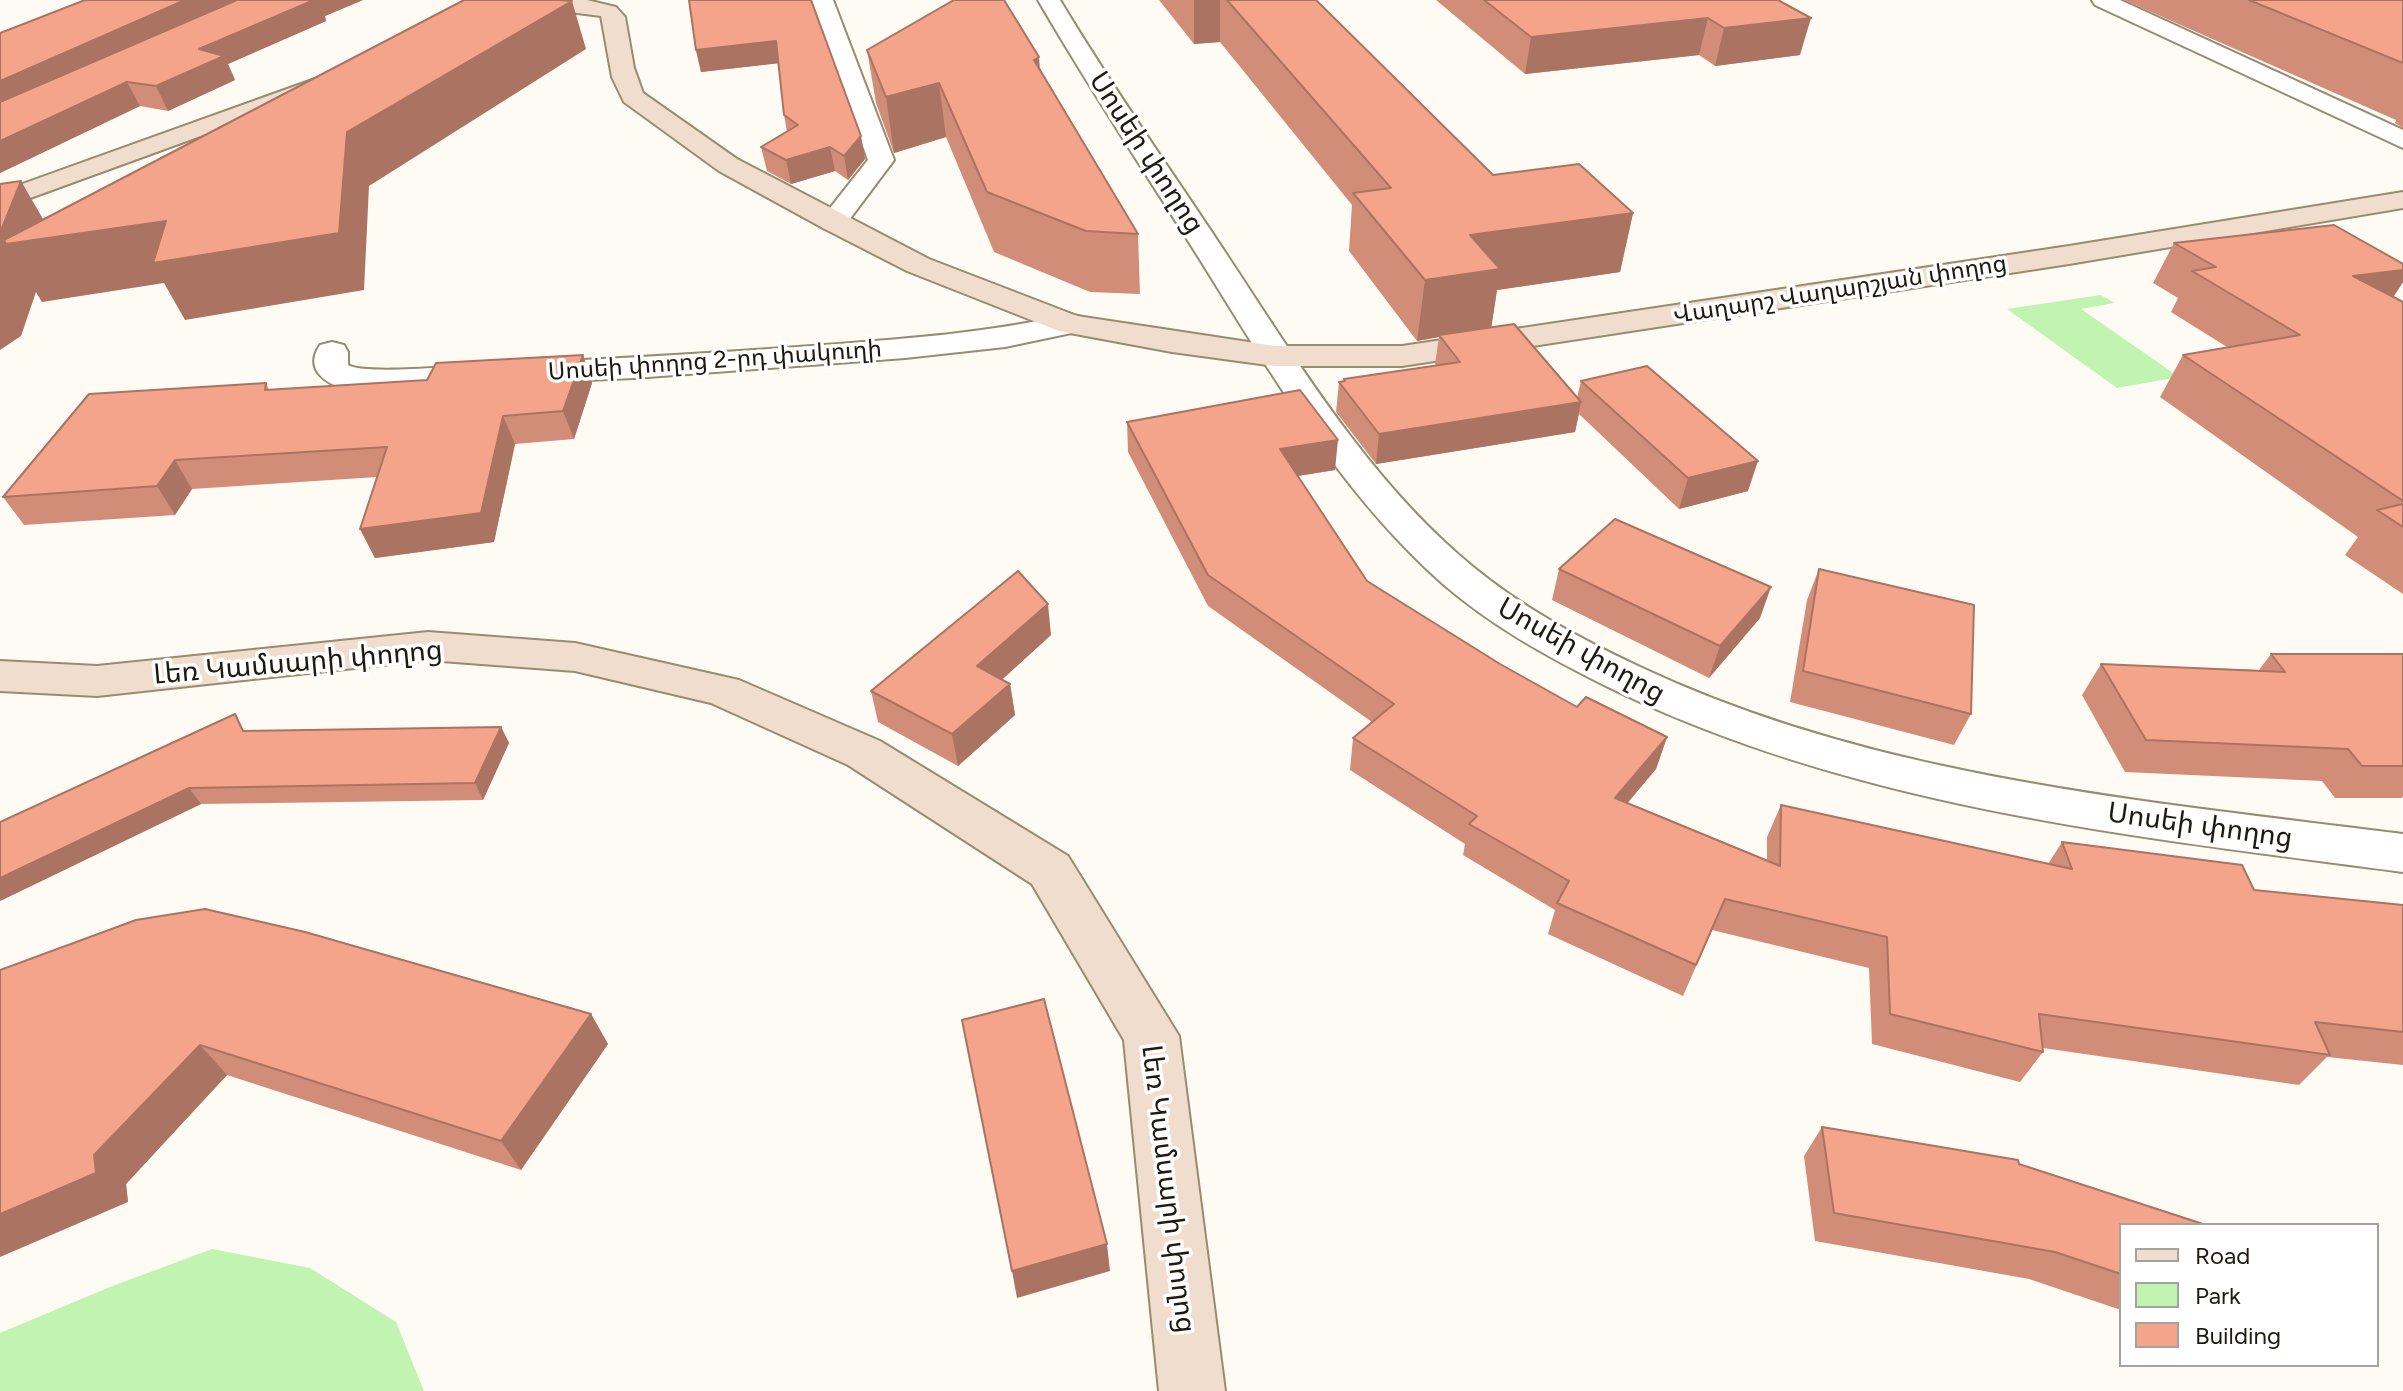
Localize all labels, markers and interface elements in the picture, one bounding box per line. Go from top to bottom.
street label: Սոսեի փողոց [1081,66,1211,240]
street label: Վաղարշ Վաղարշյան փողոց [1671,249,2009,331]
street label: Սոսեի փողոց 2-րդ փակուղի [547,335,883,387]
street label: Սոսեի փողոց [1491,591,1671,711]
street label: Լեռ Կամսարի փողոց [152,634,444,692]
street label: Սոսեի փողոց [2105,796,2295,856]
street label: Լեռ Կամսարի փողոց [1134,1043,1202,1335]
legend [2119,1223,2379,1367]
text: Road [2195,1241,2250,1270]
text: Park [2195,1281,2241,1310]
text: Building [2195,1321,2281,1350]

